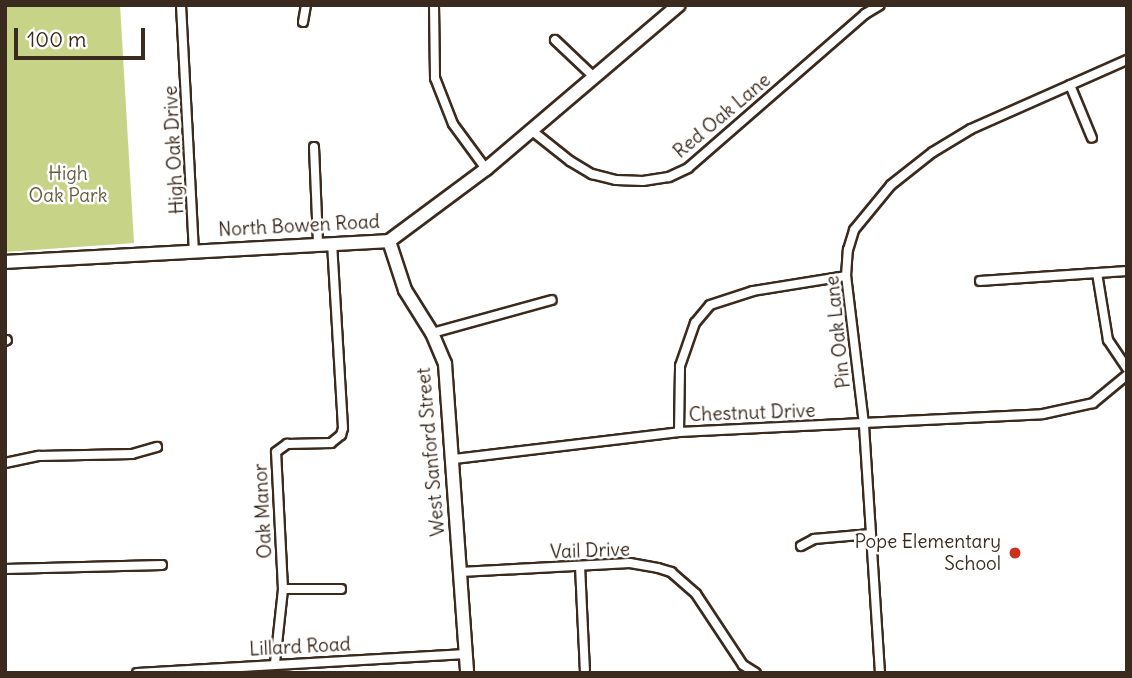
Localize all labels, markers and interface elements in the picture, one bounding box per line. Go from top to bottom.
scale bar [18,14,149,58]
text: 100 m [27,26,86,53]
street label: Red Oak Lane [669,69,775,163]
street label: High Oak Drive [159,85,189,215]
park label: High Oak Park [28,163,108,207]
street label: North Bowen Road [218,210,380,242]
street label: Pin Oak Lane [821,274,855,390]
street label: West Sanford Street [412,367,450,537]
street label: Chestnut Drive [688,399,816,427]
street label: Oak Manor [249,463,277,559]
place label: Pope Elementary School [855,531,1001,575]
street label: Vail Drive [550,538,630,564]
marker: Pope Elementary School [1007,545,1023,561]
street label: Lillard Road [249,633,351,661]

